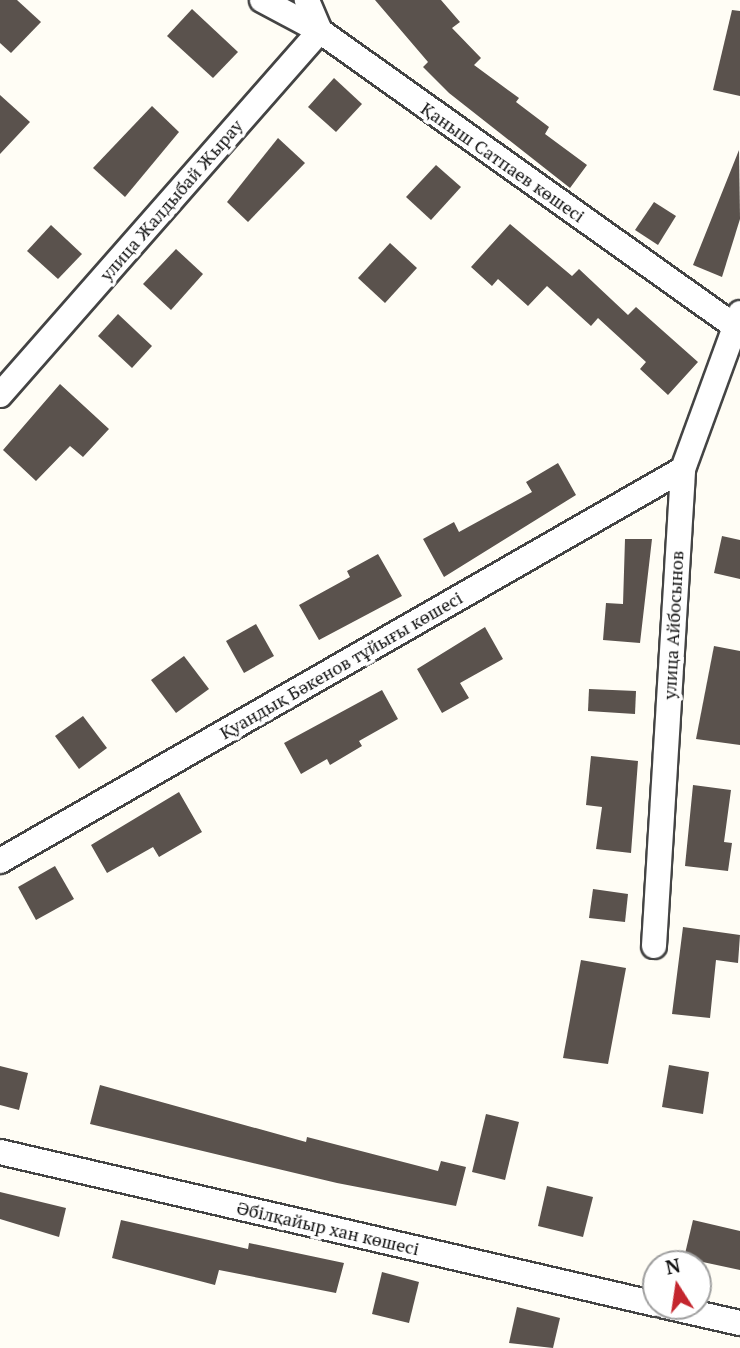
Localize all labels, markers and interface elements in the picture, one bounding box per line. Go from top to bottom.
street label: Қаныш Сатпаев көшесі [417,97,589,227]
street label: улица Жалдыбай Жырау [95,115,247,285]
street label: улица Айбосынов [658,550,688,700]
street label: Қуандық Бәкенов тұйығы көшесі [216,586,466,744]
street label: Әбілқайыр хан көшесі [235,1196,421,1260]
north arrow [642,1250,712,1320]
text: N [663,1252,683,1280]

